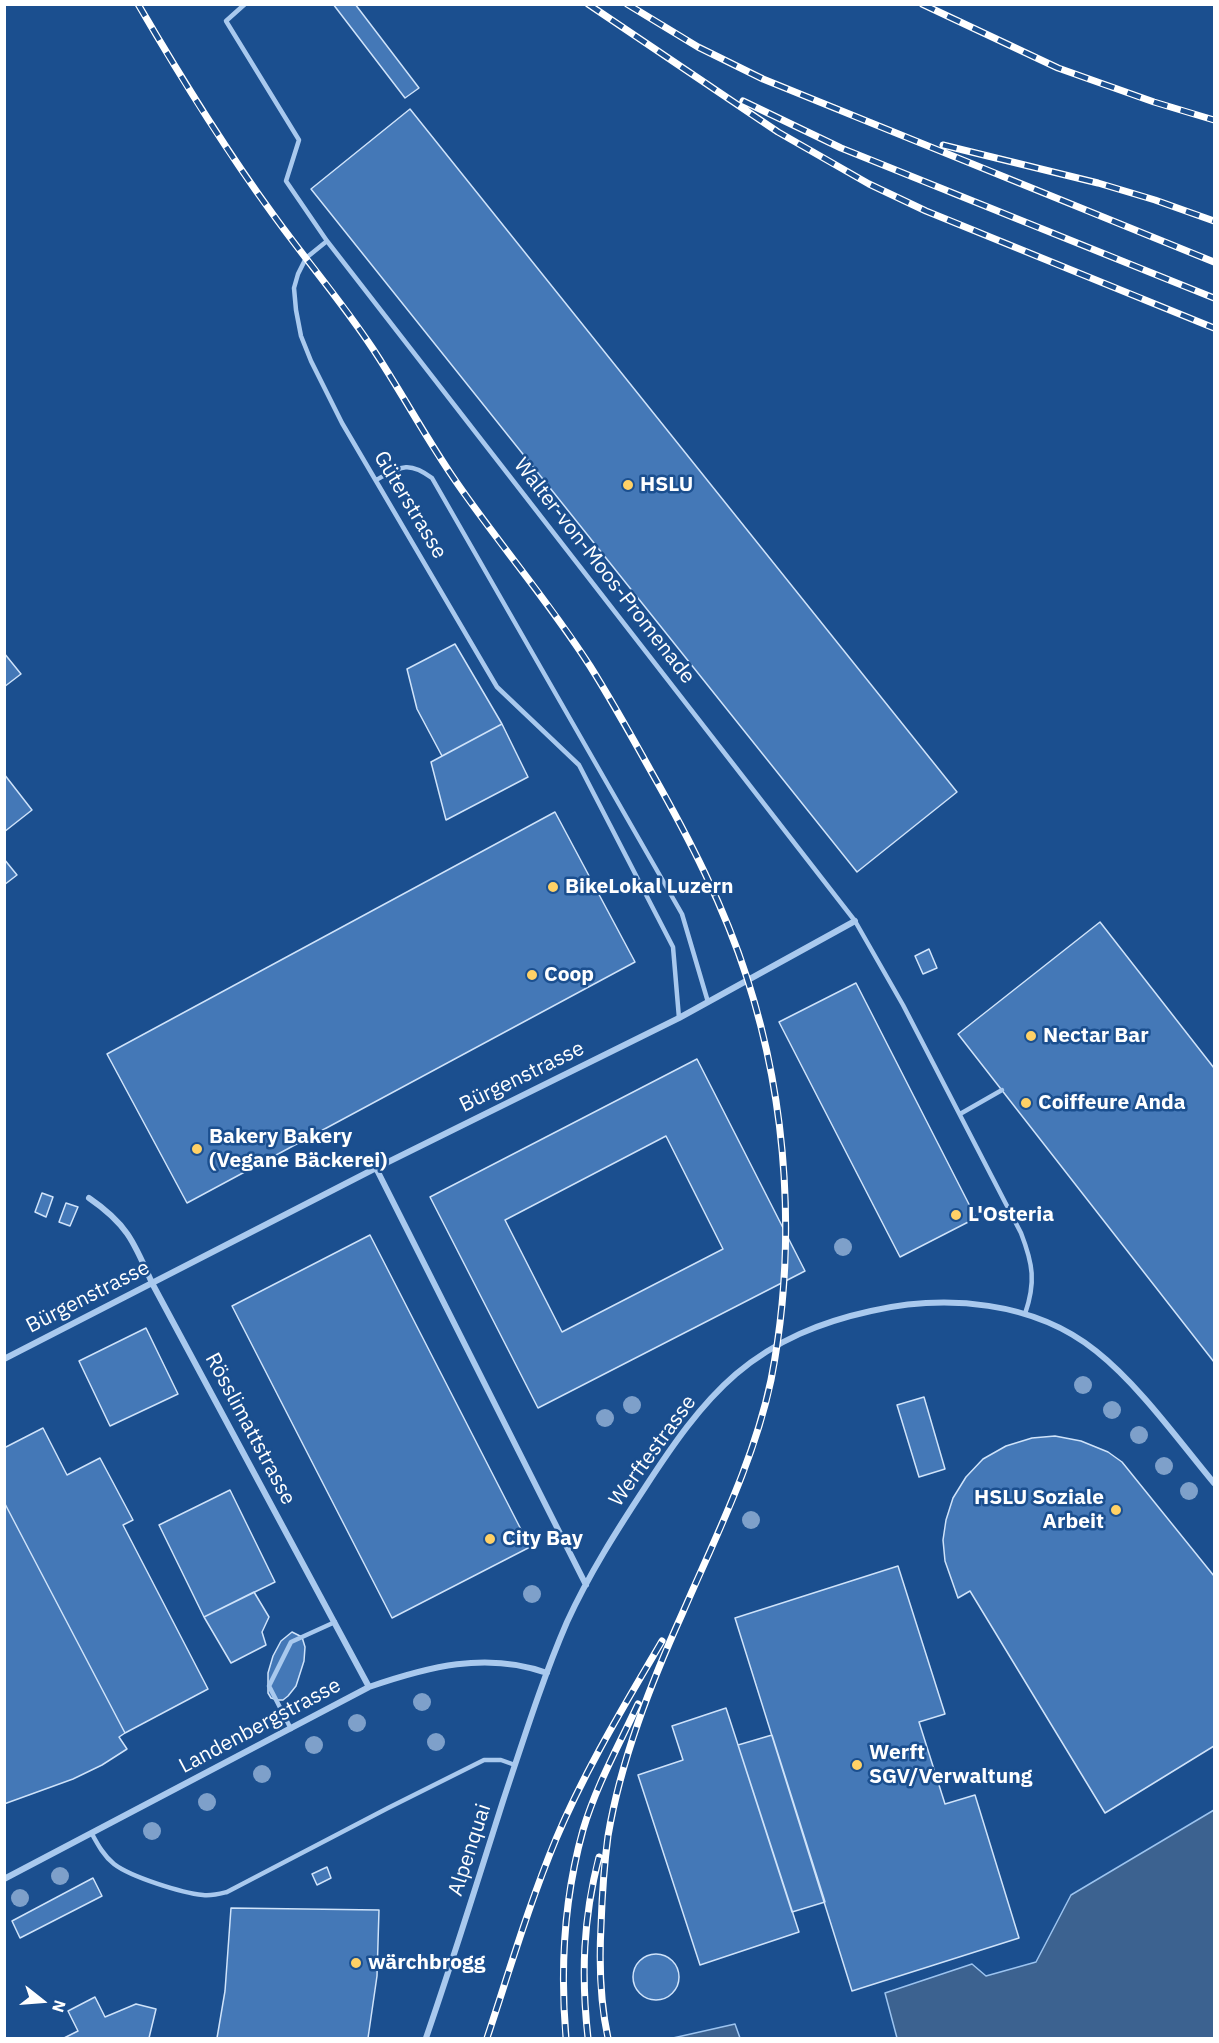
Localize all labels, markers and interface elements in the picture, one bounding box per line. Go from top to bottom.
street label: Güterstrasse [368,447,452,563]
street label: Walter-von-Moos-Promenade [508,453,700,689]
place label: HSLU [640,472,693,498]
marker: HSLU [621,478,635,492]
place label: BikeLokal Luzern [565,874,733,900]
marker: BikeLokal Luzern [546,880,560,894]
place label: Coop [544,962,594,988]
marker: Coop [525,968,539,982]
place label: Nectar Bar [1043,1023,1149,1049]
marker: Nectar Bar [1024,1029,1038,1043]
street label: Bürgenstrasse [456,1036,588,1118]
place label: Coiffeure Anda [1038,1090,1186,1116]
marker: Coiffeure Anda [1019,1096,1033,1110]
place label: Bakery Bakery (Vegane Bäckerei) [209,1124,387,1174]
marker: Bakery Bakery (Vegane Bäckerei) [190,1142,204,1156]
place label: L'Osteria [968,1202,1054,1228]
marker: L'Osteria [949,1208,963,1222]
street label: Bürgenstrasse [22,1255,154,1339]
street label: Rösslimattstrasse [199,1349,301,1509]
street label: Werftestrasse [604,1390,702,1512]
place label: HSLU Soziale Arbeit [974,1485,1104,1535]
marker: HSLU Soziale Arbeit [1109,1503,1123,1517]
place label: City Bay [502,1526,583,1552]
marker: City Bay [483,1532,497,1546]
street label: Landenbergstrasse [175,1673,345,1779]
place label: Werft SGV/Verwaltung [869,1740,1032,1790]
marker: Werft SGV/Verwaltung [850,1758,864,1772]
street label: Alpenquai [443,1801,497,1899]
place label: wärchbrogg [368,1950,485,1976]
marker: wärchbrogg [349,1956,363,1970]
north arrow [12,1971,72,2031]
text: N [48,1998,70,2015]

